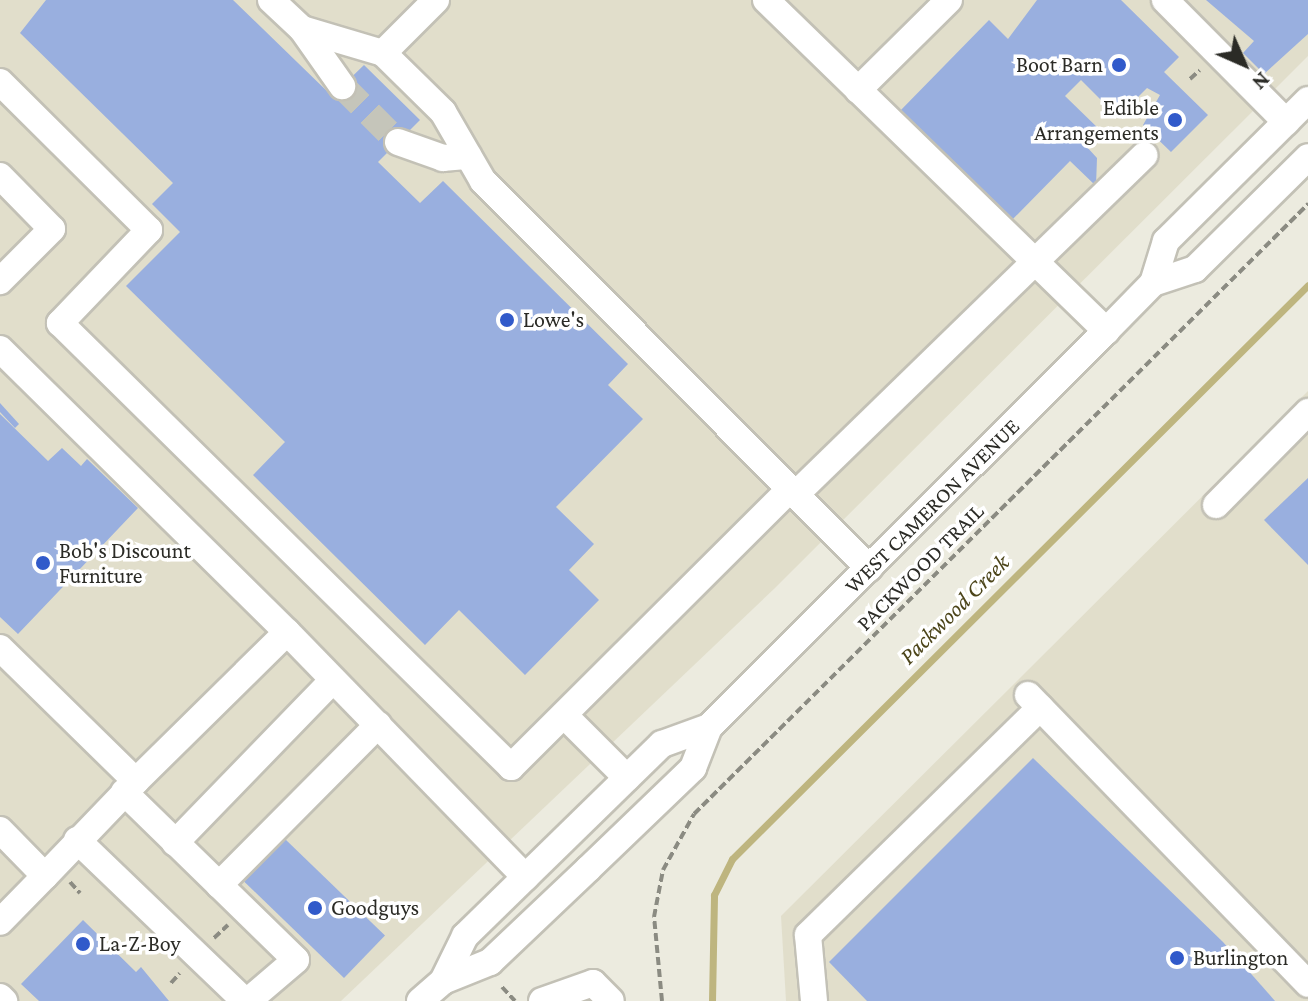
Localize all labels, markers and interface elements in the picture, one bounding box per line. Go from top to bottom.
north arrow [1204,24,1284,104]
place label: Boot Barn [1016,52,1103,78]
marker: Boot Barn [1110,56,1128,74]
text: N [1247,67,1275,95]
place label: Edible Arrangements [1034,94,1159,146]
marker: Edible Arrangements [1166,111,1184,129]
place label: Lowe's [523,307,584,333]
marker: Lowe's [498,311,516,329]
street label: WEST CAMERON AVENUE [839,413,1025,599]
street label: PACKWOOD TRAIL [851,498,989,636]
place label: Bob's Discount Furniture [59,537,191,588]
water label: Packwood Creek [893,548,1015,670]
marker: Bob's Discount Furniture [34,554,52,572]
place label: Goodguys [331,895,419,921]
marker: Goodguys [306,899,324,917]
place label: La-Z-Boy [99,931,181,957]
marker: La-Z-Boy [74,935,92,953]
place label: Burlington [1193,945,1288,971]
marker: Burlington [1168,949,1186,967]

